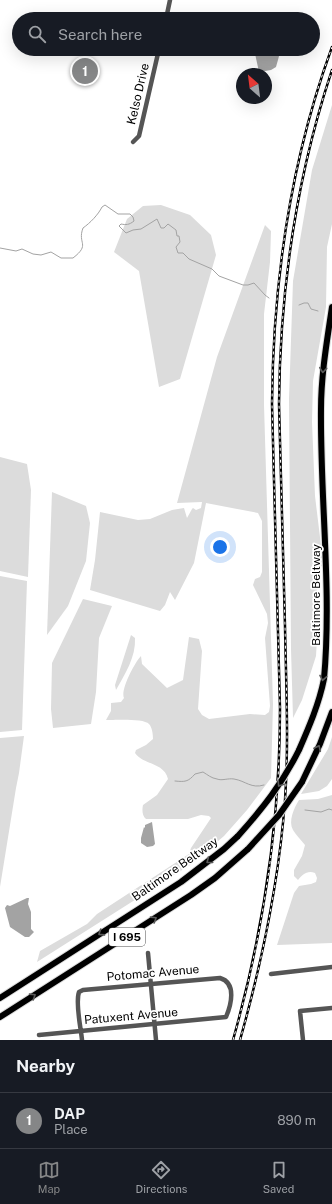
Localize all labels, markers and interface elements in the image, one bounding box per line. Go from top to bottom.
search box [12,12,320,56]
icon: search [26,23,48,45]
text: Search here [58,26,142,43]
pin: 1 [72,56,98,86]
street label: Kelso Drive [124,62,152,126]
north arrow [236,68,272,104]
one-way arrow [319,367,328,373]
your location [210,537,230,557]
street label: Baltimore Beltway [309,544,323,646]
one-way arrow [320,675,328,681]
one-way arrow [314,744,322,751]
one-way arrow [277,780,284,787]
street label: Baltimore Beltway [129,834,221,904]
one-way arrow [206,857,213,864]
one-way arrow [150,916,157,924]
road number: I 695 [109,928,145,946]
one-way arrow [98,929,105,936]
street label: Potomac Avenue [106,962,200,984]
one-way arrow [29,994,36,1001]
street label: Patuxent Avenue [83,1005,179,1027]
text: Nearby [16,1056,75,1076]
text: DAP [54,1105,85,1122]
text: 1 [26,1113,32,1128]
text: 890 m [277,1113,316,1128]
text: Place [54,1122,88,1137]
tab: Map [38,1159,60,1195]
tab: Directions [136,1159,187,1195]
tab: Saved [263,1159,294,1195]

